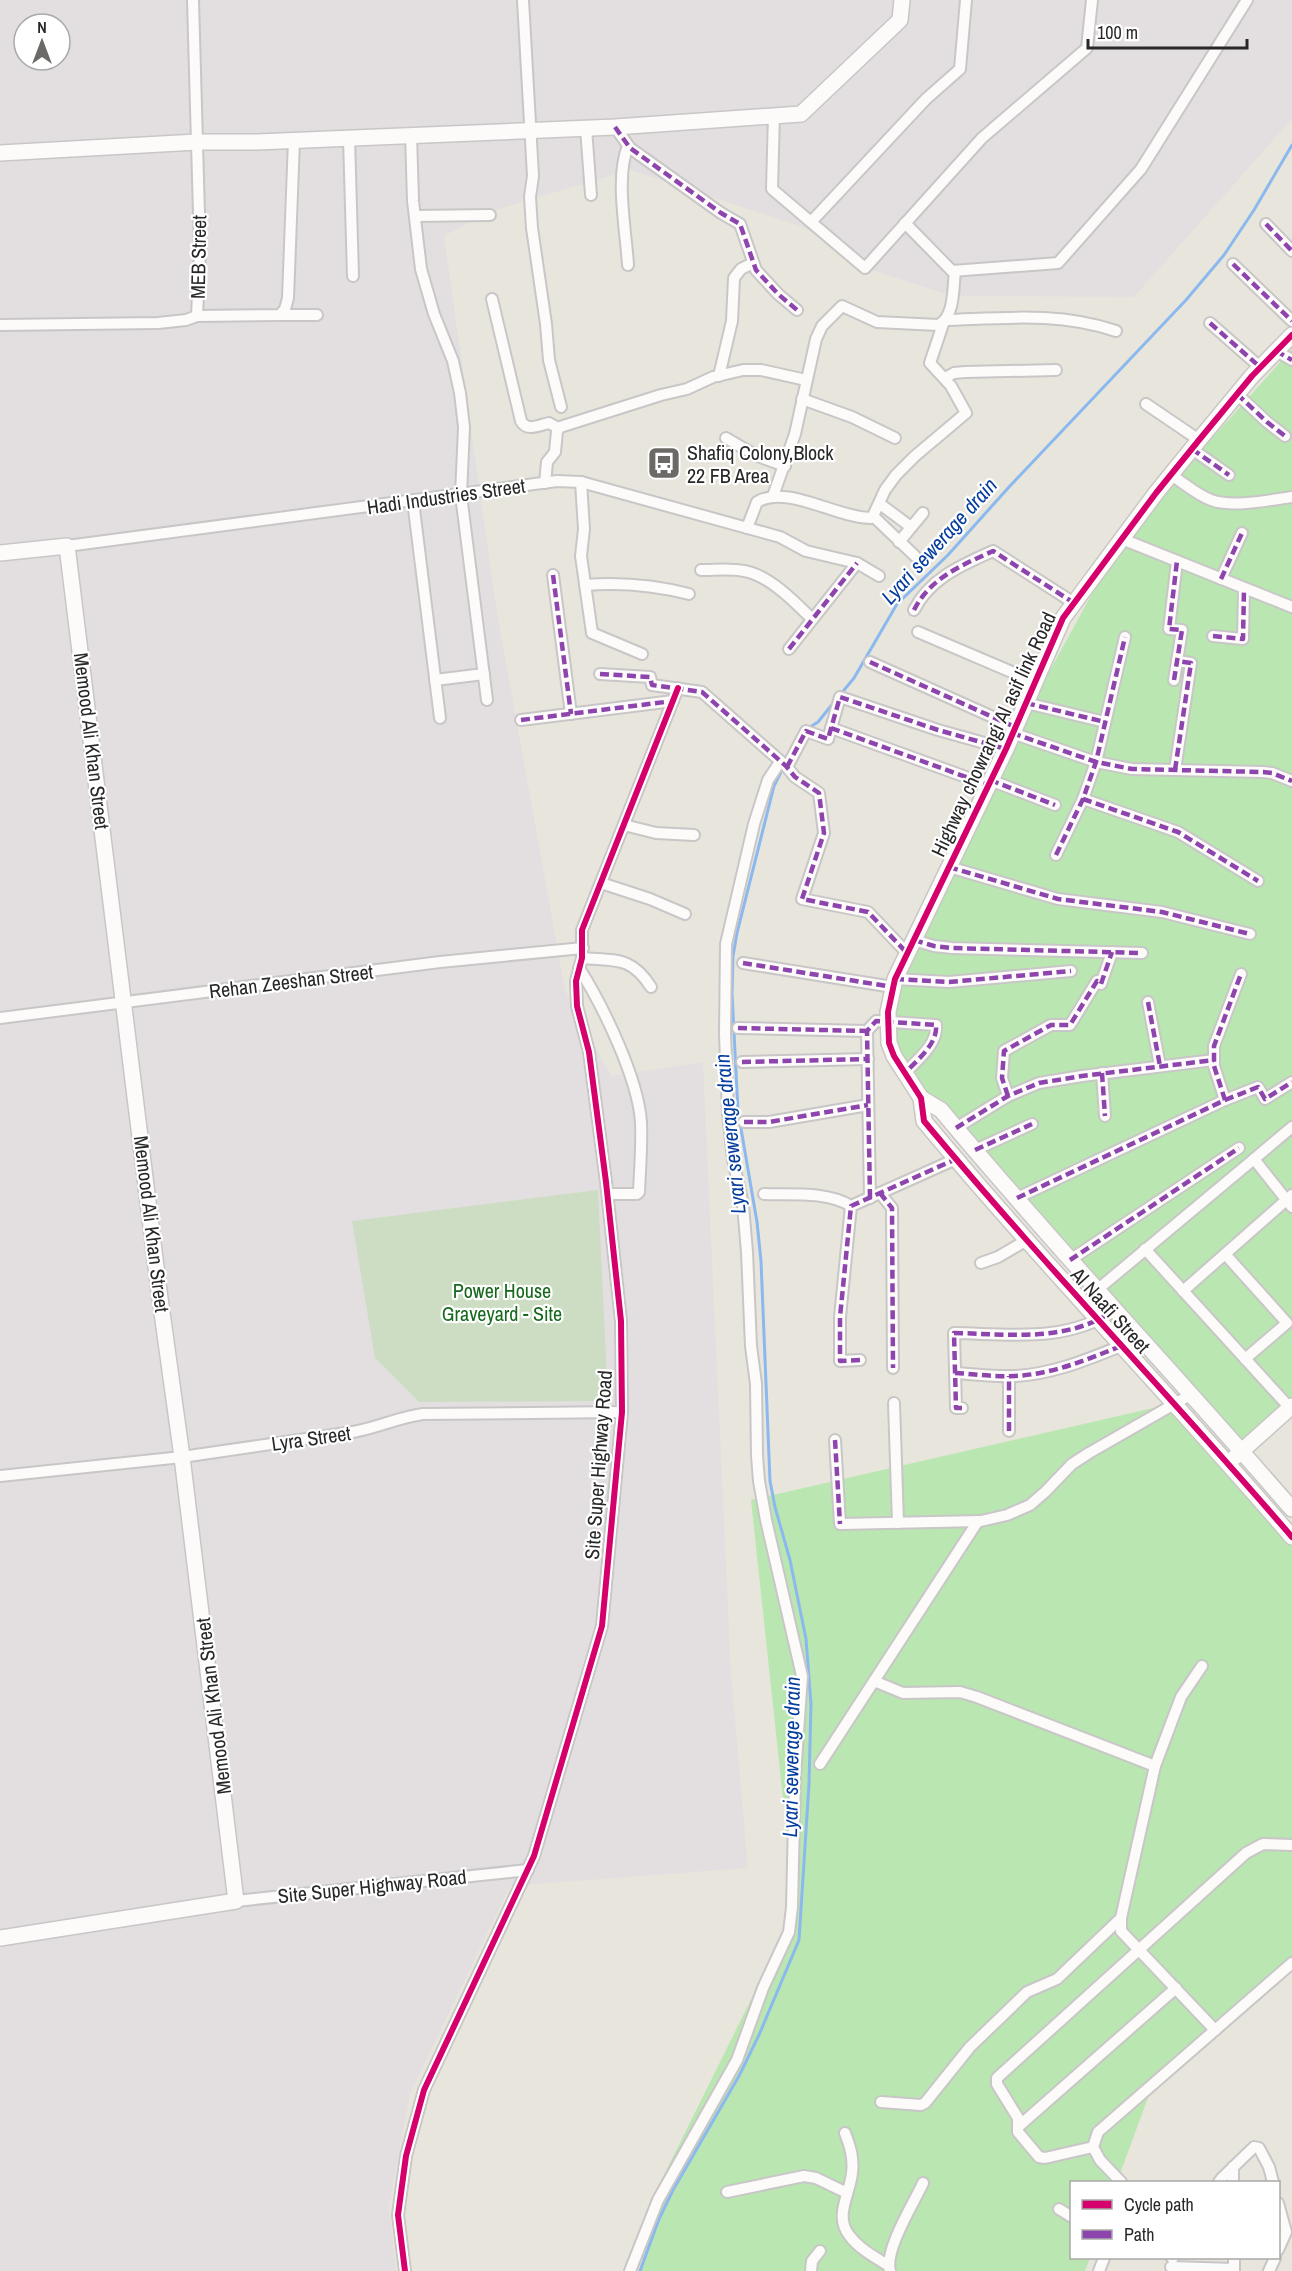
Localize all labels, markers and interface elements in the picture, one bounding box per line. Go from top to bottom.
north arrow [12,12,72,72]
scale bar [1088,12,1247,50]
text: N [37,16,47,38]
text: 100 m [1097,20,1138,45]
street label: MEB Street [184,214,212,299]
place label: Shafiq Colony,Block 22 FB Area [687,439,834,489]
bus stop icon: Shafiq Colony,Block 22 FB Area [646,445,682,481]
street label: Hadi Industries Street [365,471,527,520]
water label: Lyari sewerage drain [874,471,1004,611]
street label: Highway chowrangi Al asif link Road [924,607,1062,861]
street label: Memood Ali Khan Street [68,651,116,831]
street label: Rehan Zeeshan Street [207,957,375,1004]
water label: Lyari sewerage drain [707,1052,753,1216]
street label: Memood Ali Khan Street [128,1134,176,1314]
street label: Al Naafi Street [1065,1261,1157,1359]
park label: Power House Graveyard - Site [442,1277,562,1327]
street label: Site Super Highway Road [578,1369,618,1561]
street label: Lyra Street [270,1419,353,1457]
street label: Memood Ali Khan Street [189,1616,237,1796]
water label: Lyari sewerage drain [775,1676,807,1838]
street label: Site Super Highway Road [276,1863,468,1909]
legend [1070,2181,1280,2259]
text: Cycle path [1124,2192,1194,2217]
text: Path [1124,2222,1154,2247]

